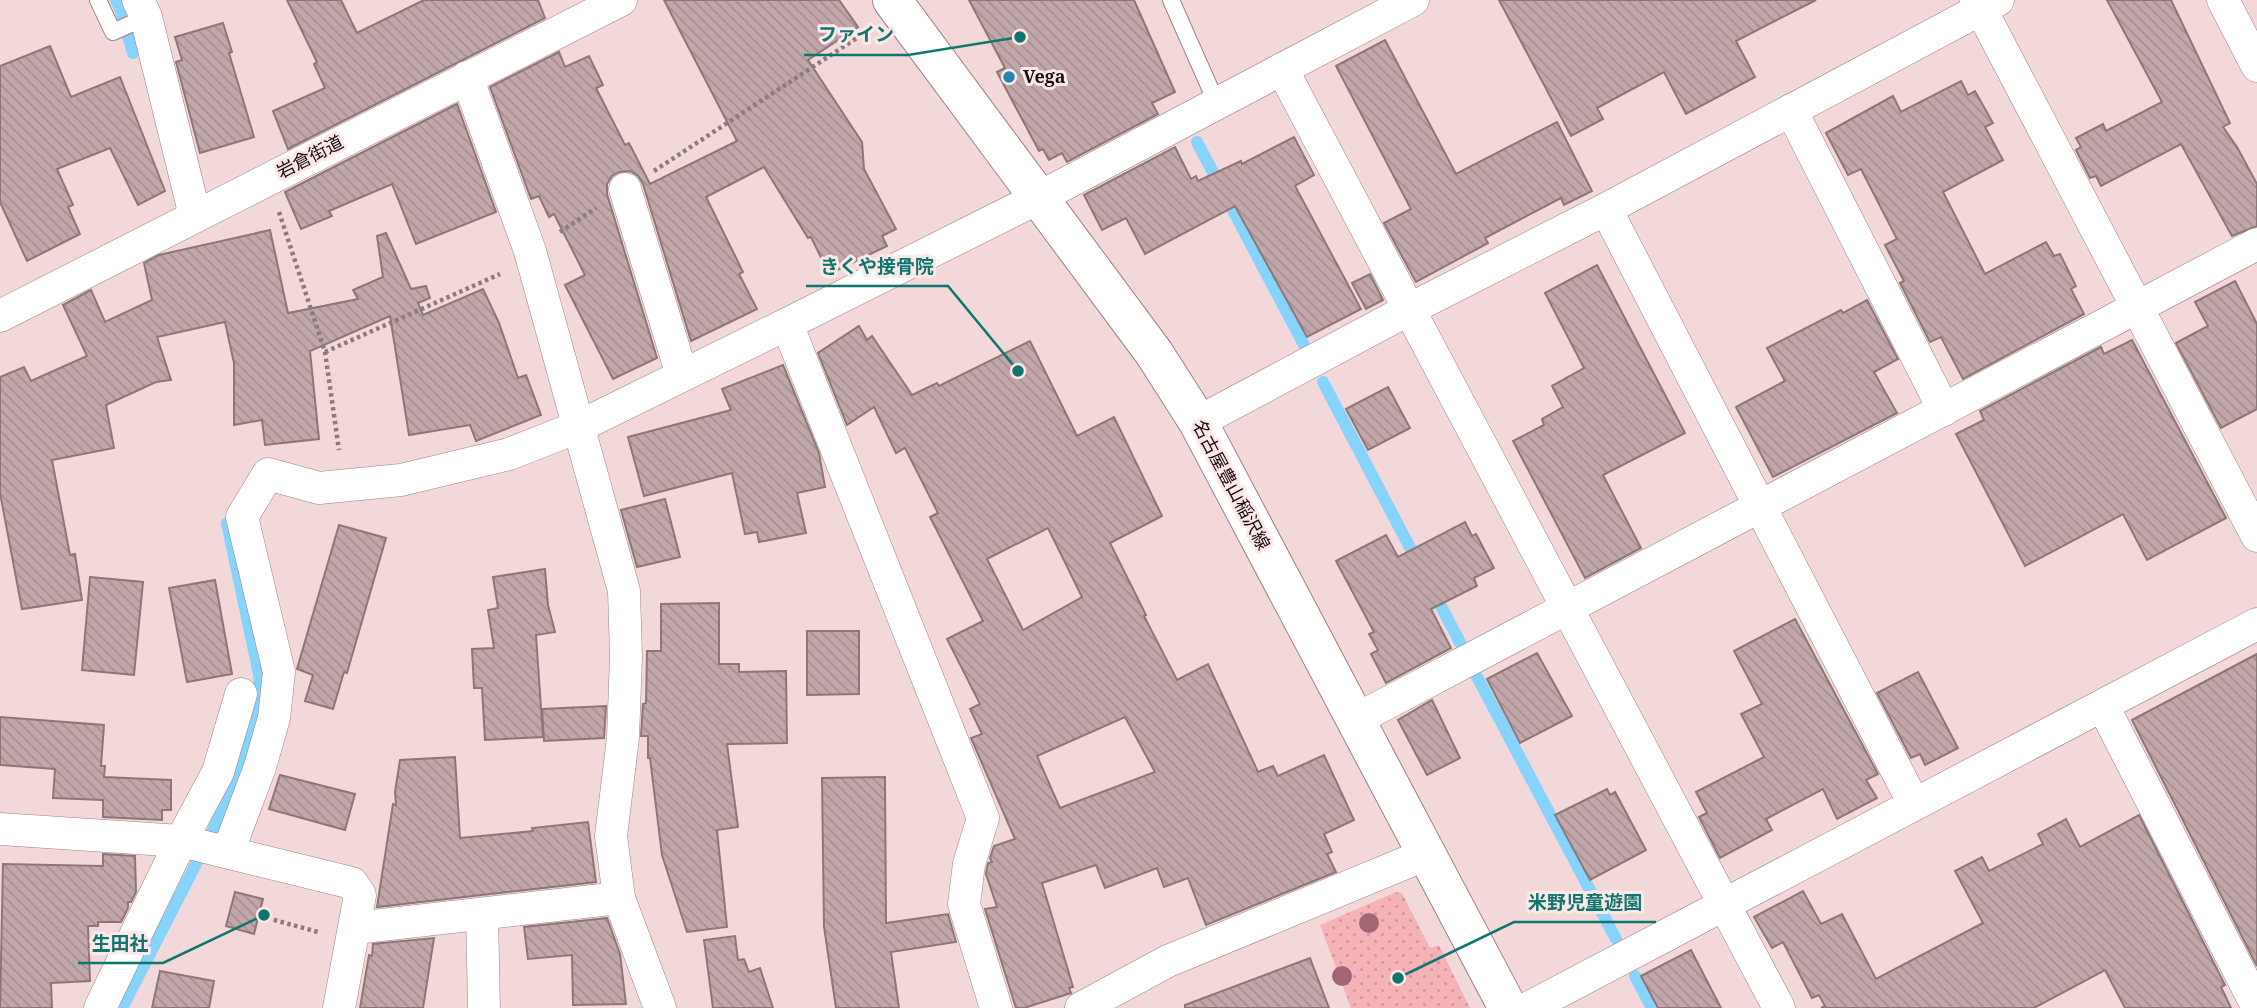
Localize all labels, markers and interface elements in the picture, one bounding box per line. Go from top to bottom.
callout: ファイン [804,15,908,55]
text: ファイン [818,21,894,47]
place label: Vega [1023,64,1066,88]
marker: Vega [1001,69,1017,85]
street label: 岩倉街道 [272,129,347,183]
callout: きくや接骨院 [806,246,948,286]
text: きくや接骨院 [820,253,934,279]
street label: 名古屋豊山稲沢線 [1187,415,1276,554]
callout: 米野児童遊園 [1514,882,1656,922]
text: 米野児童遊園 [1528,889,1642,915]
callout: 生田社 [78,923,163,963]
text: 生田社 [91,930,149,956]

